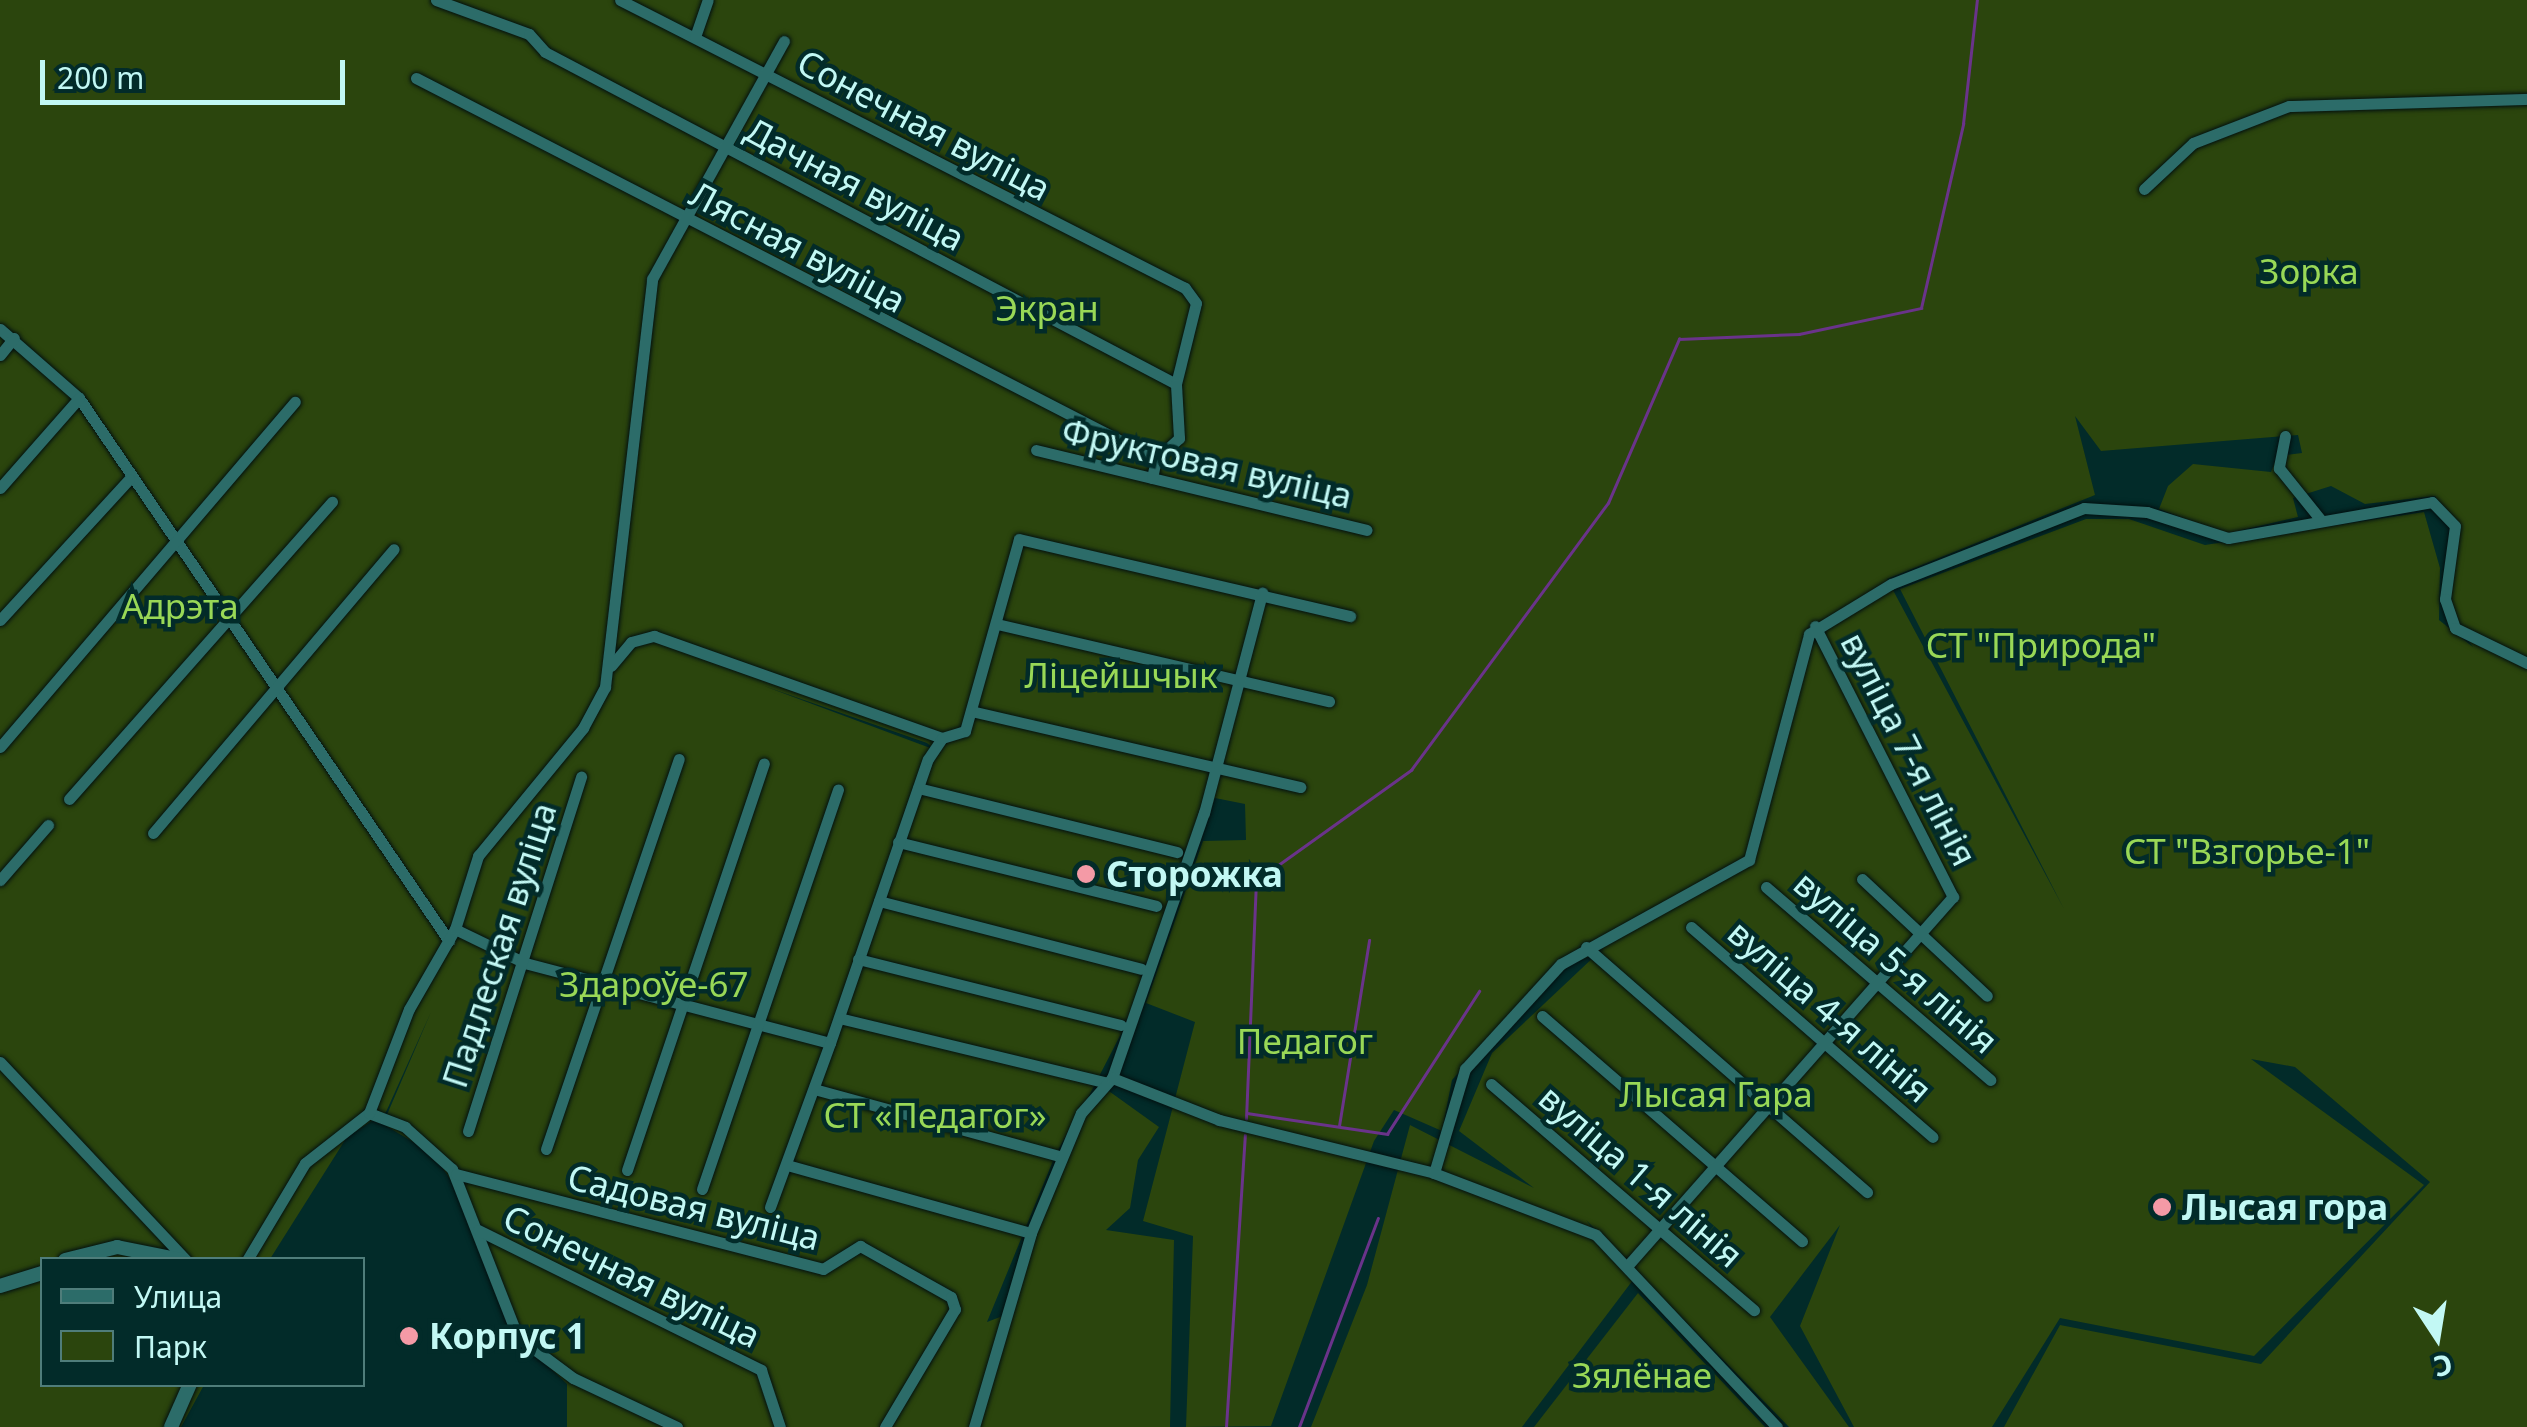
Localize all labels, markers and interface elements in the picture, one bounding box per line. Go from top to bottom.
scale bar [45,40,350,102]
street label: Сонечная вуліца [790,41,1058,209]
text: 200 m [57,57,144,98]
street label: Дачная вуліца [738,109,972,259]
street label: Лясная вуліца [683,173,913,321]
park label: Зорка [2259,250,2359,292]
park label: Экран [995,287,1099,329]
street label: Фруктовая вуліца [1058,409,1356,517]
park label: Адрэта [121,585,239,627]
park label: СТ "Природа" [1926,624,2156,666]
street label: вуліца 7-я лінія [1832,625,1986,873]
park label: Ліцейшчык [1025,654,1217,696]
street label: Падлеская вуліца [433,797,565,1093]
park label: СТ "Взгорье-1" [2124,830,2370,872]
place label: Сторожка [1106,853,1283,895]
street label: вуліца 5-я лінія [1786,862,2006,1062]
marker: Сторожка [1075,863,1097,885]
street label: вуліца 4-я лінія [1720,911,1940,1111]
park label: Здароўе-67 [559,963,749,1005]
park label: Педагог [1237,1020,1373,1062]
park label: Лысая Гара [1619,1073,1813,1115]
street label: вуліца 1-я лінія [1531,1076,1751,1276]
park label: СТ «Педагог» [824,1094,1046,1136]
street label: Садовая вуліца [564,1155,824,1259]
place label: Лысая гора [2182,1186,2388,1228]
street label: Сонечная вуліца [497,1196,767,1356]
marker: Лысая гора [2151,1196,2173,1218]
legend [40,1257,365,1387]
text: Улица [134,1276,222,1317]
north arrow [2387,1287,2487,1387]
place label: Корпус 1 [429,1315,586,1357]
marker: Корпус 1 [398,1325,420,1347]
text: Парк [134,1326,207,1367]
text: С [2430,1346,2456,1387]
park label: Зялёнае [1572,1354,1712,1396]

